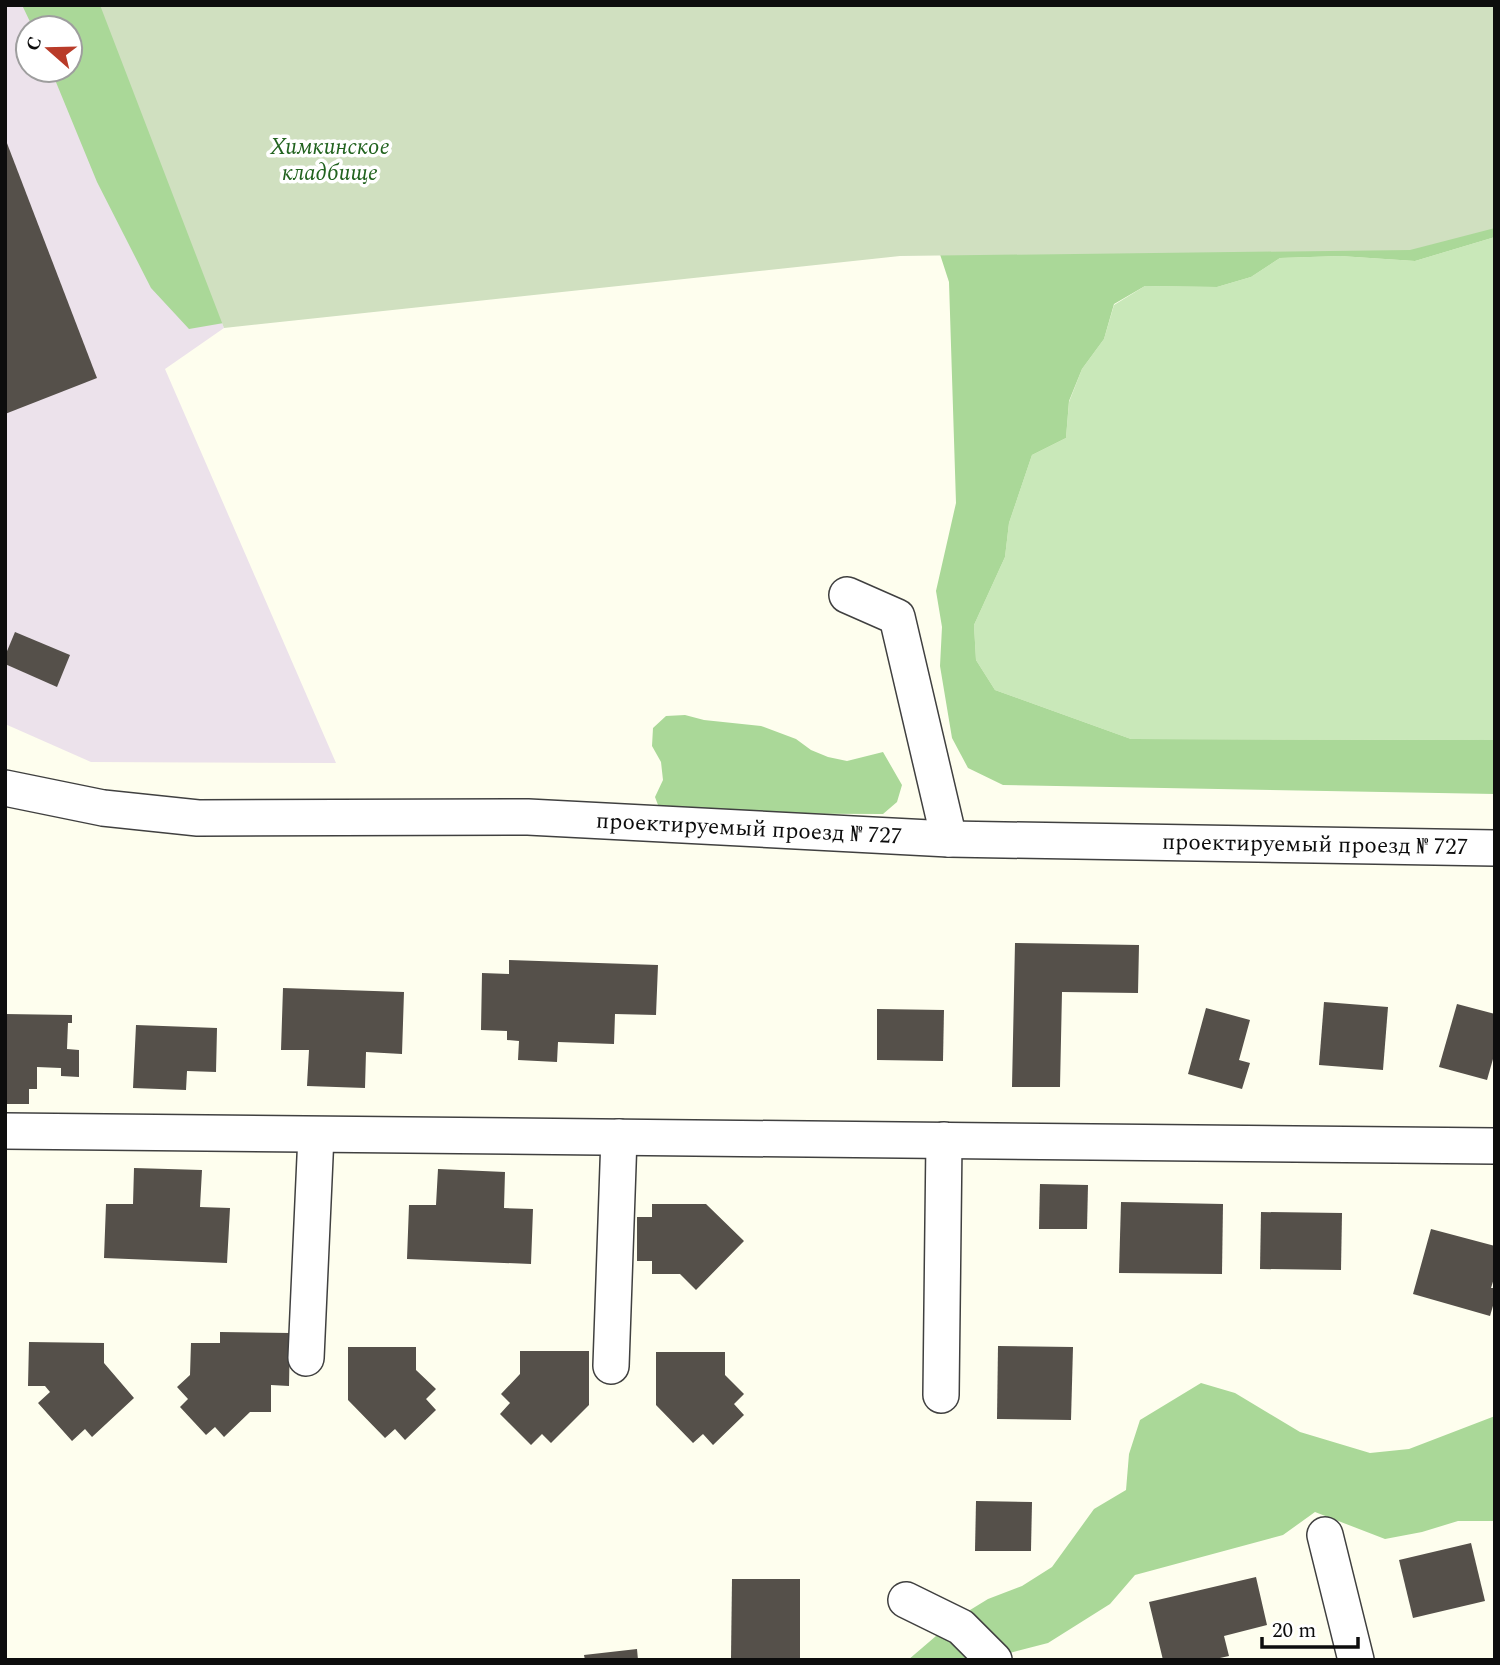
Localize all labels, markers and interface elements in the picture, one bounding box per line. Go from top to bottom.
north arrow [14,14,84,84]
text: С [18,32,50,55]
park label: Химкинское кладбище [269,130,390,191]
street label: проектируемый проезд № 727 [595,804,903,854]
street label: проектируемый проезд № 727 [1161,825,1469,865]
scale bar [1262,1606,1358,1650]
text: 20 m [1272,1615,1316,1647]

